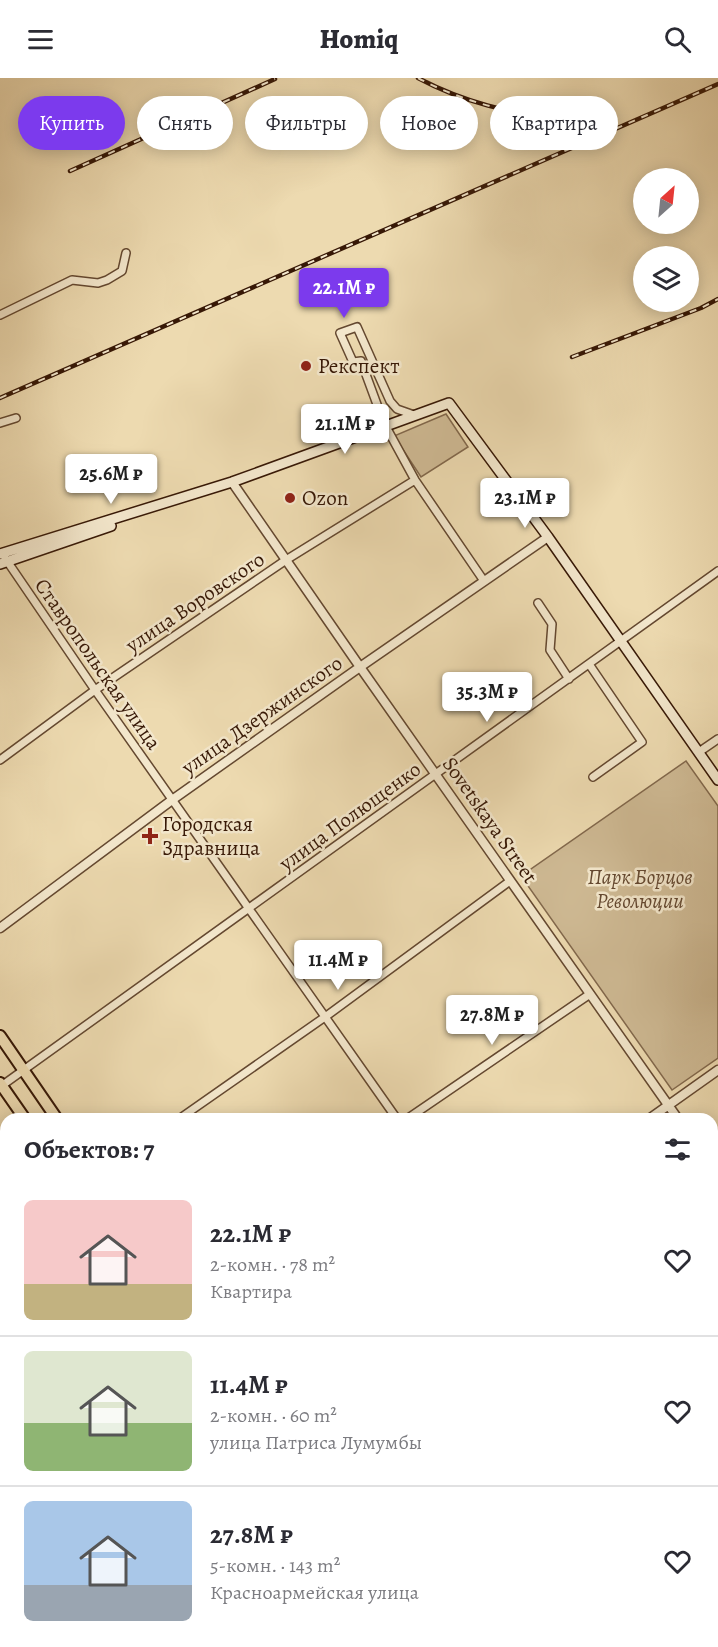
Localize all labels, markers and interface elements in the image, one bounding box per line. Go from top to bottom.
text: Homiq [320,21,398,57]
icon: menu [24,23,57,56]
icon: search [661,23,694,56]
chip: Купить [18,96,125,150]
chip: Снять [137,96,233,150]
chip: Фильтры [245,96,368,150]
chip: Новое [380,96,478,150]
chip: Квартира [490,96,618,150]
north arrow [633,168,699,234]
map controls [633,168,699,312]
button: layers [633,246,699,312]
pin: 22.1M ₽ [289,268,399,319]
text: 22.1M ₽ [313,274,375,301]
place label: Рекспект [318,352,400,380]
marker: Рекспект [299,359,313,373]
pin: 21.1M ₽ [290,404,400,455]
text: 21.1M ₽ [315,410,375,437]
pin: 25.6M ₽ [56,454,166,505]
text: 25.6M ₽ [79,460,143,487]
pin: 23.1M ₽ [470,478,580,529]
place label: Ozon [302,484,348,512]
text: 23.1M ₽ [494,484,556,511]
marker: Ozon [283,491,297,505]
street label: улица Воровского [119,545,270,659]
street label: Ставропольская улица [28,573,168,755]
street label: улица Дзержинского [175,649,348,782]
pin: 35.3M ₽ [432,672,542,723]
text: 35.3M ₽ [456,678,518,705]
street label: Sovetskaya Street [436,751,544,889]
street label: улица Полющенко [273,755,427,878]
place label: Городская Здравница [162,810,260,862]
marker: Городская Здравница [143,829,157,843]
park label: Парк Борцов Революции [587,863,693,915]
pin: 11.4M ₽ [283,940,393,991]
text: 11.4M ₽ [308,946,368,973]
pin: 27.8M ₽ [437,995,547,1046]
text: 27.8M ₽ [460,1001,524,1028]
text: Объектов: 7 [24,1132,154,1167]
icon: filters [661,1133,694,1166]
text: 22.1M ₽ [210,1216,291,1251]
icon: home [72,1224,144,1296]
icon: heart [661,1244,694,1277]
text: 2-комн. · 78 m² [210,1251,335,1278]
text: Квартира [210,1278,292,1305]
text: 11.4M ₽ [210,1367,288,1402]
icon: home [72,1375,144,1447]
icon: heart [661,1395,694,1428]
text: 2-комн. · 60 m² [210,1402,337,1429]
text: улица Патриса Лумумбы [210,1429,422,1456]
text: 27.8M ₽ [210,1517,293,1552]
icon: home [72,1525,144,1597]
icon: heart [661,1545,694,1578]
text: 5-комн. · 143 m² [210,1552,340,1579]
text: Красноармейская улица [210,1579,419,1606]

